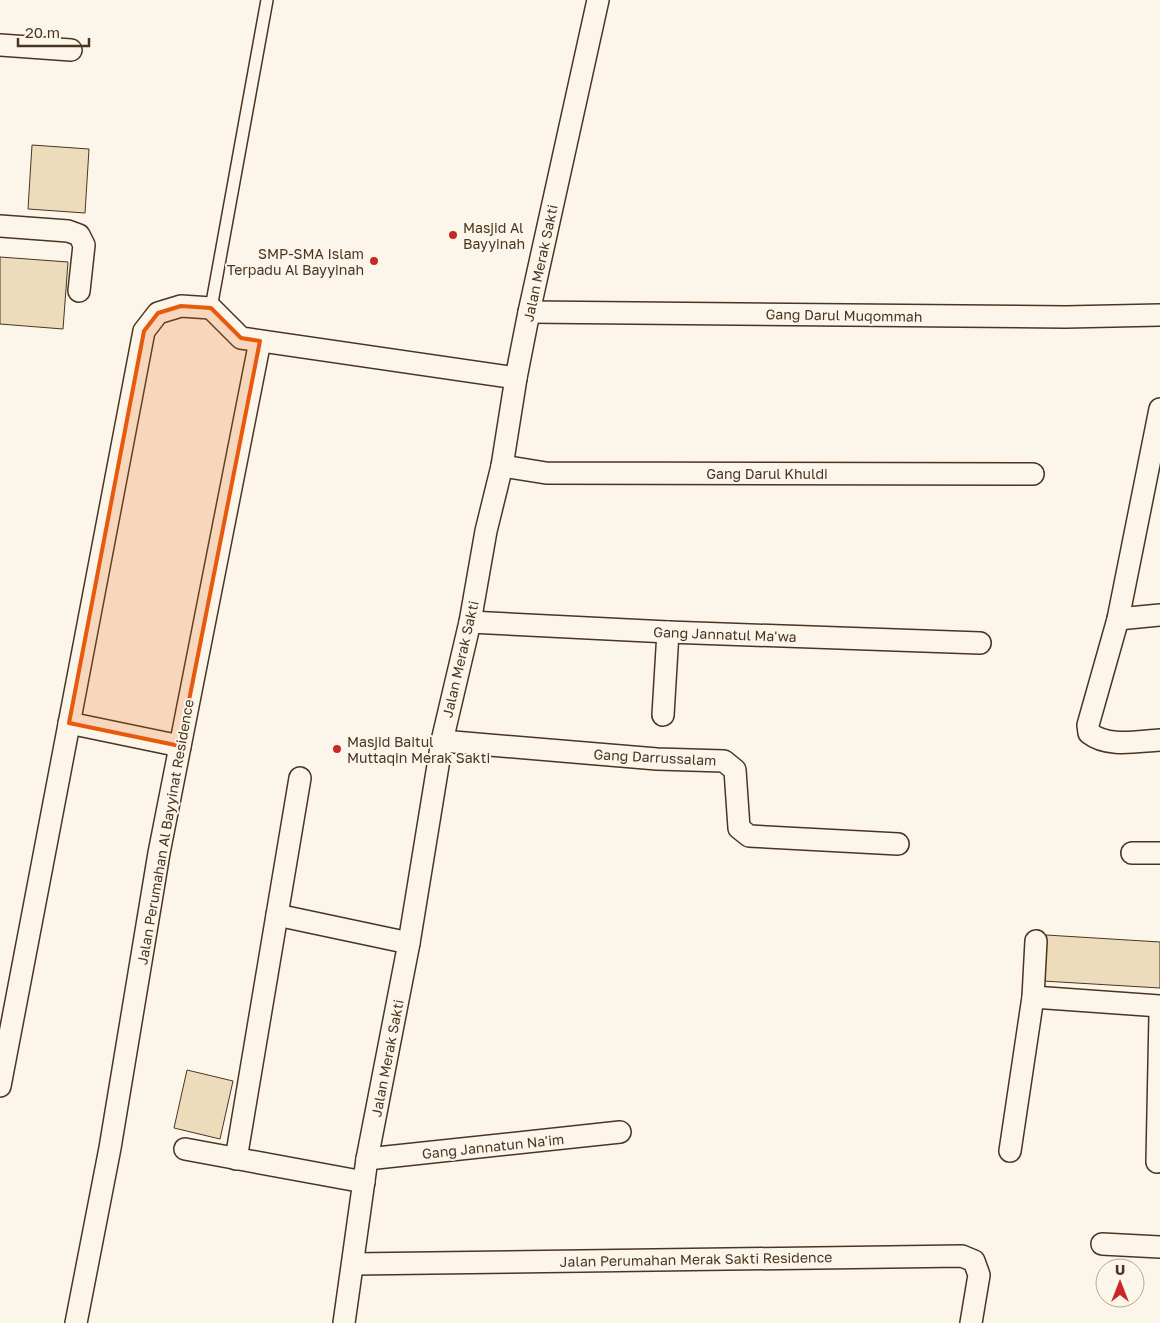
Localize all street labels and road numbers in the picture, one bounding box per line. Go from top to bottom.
street label: Jalan Merak Sakti [519,203,561,323]
street label: Gang Darul Muqommah [765,305,923,325]
street label: Gang Darul Khuldi [706,465,828,482]
street label: Jalan Merak Sakti [438,599,482,719]
street label: Gang Jannatul Ma'wa [653,623,797,645]
street label: Jalan Perumahan Al Bayyinat Residence [133,698,197,966]
street label: Gang Darrussalam [593,745,717,769]
street label: Jalan Merak Sakti [367,998,407,1118]
street label: Gang Jannatun Na'im [421,1130,565,1162]
street label: Jalan Perumahan Merak Sakti Residence [560,1248,832,1270]

